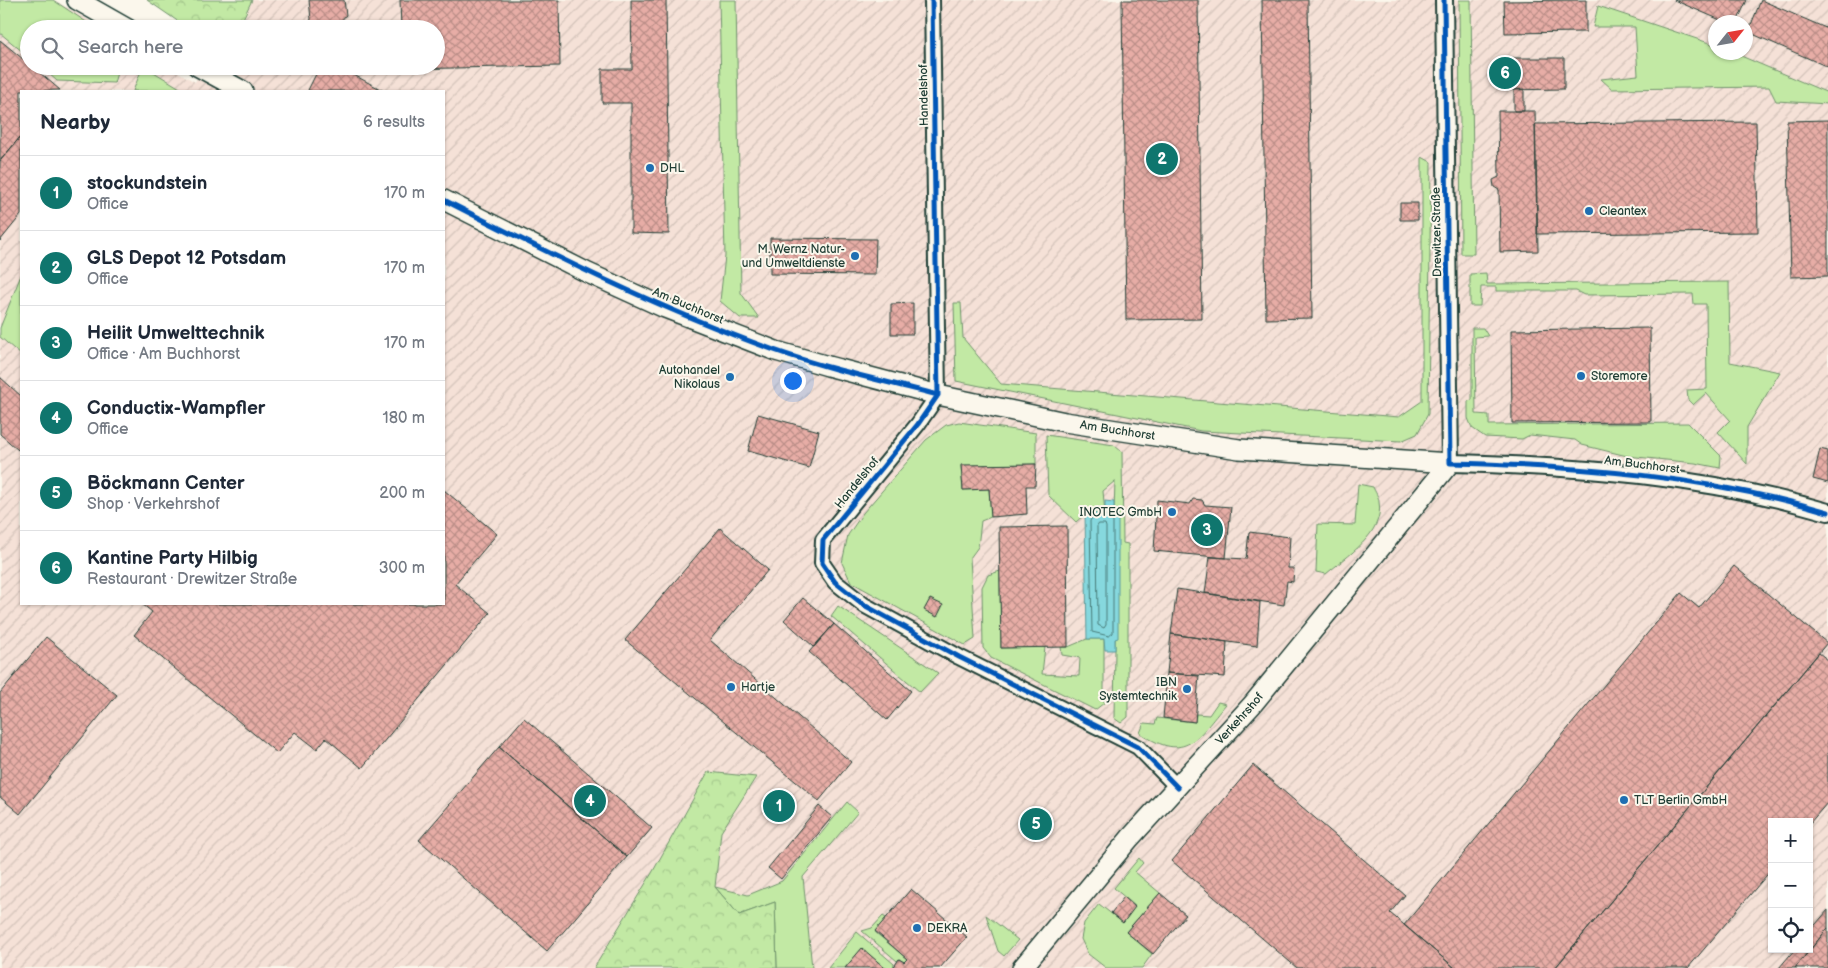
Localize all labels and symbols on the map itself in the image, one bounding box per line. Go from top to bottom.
north arrow [1708,15,1753,60]
pin: 6 [1489,54,1521,92]
street label: Handelshof [916,64,932,126]
pin: 2 [1146,140,1178,178]
place label: DHL [660,161,685,176]
marker: DHL [644,162,656,174]
street label: Drewitzer Straße [1429,187,1445,277]
place label: Cleantex [1599,204,1647,219]
marker: Cleantex [1583,205,1595,217]
place label: M. Wernz Natur- und Umweltdienste [742,242,845,271]
marker: M. Wernz Natur- und Umweltdienste [849,250,861,262]
street label: Am Buchhorst [650,284,726,328]
place label: Autohandel Nikolaus [659,363,720,392]
your location [780,368,806,394]
place label: Storemore [1591,369,1648,384]
marker: Storemore [1575,370,1587,382]
marker: Autohandel Nikolaus [724,371,736,383]
street label: Am Buchhorst [1079,417,1157,443]
street label: Am Buchhorst [1603,453,1681,477]
street label: Handelshof [832,454,883,512]
place label: INOTEC GmbH [1079,505,1162,520]
marker: INOTEC GmbH [1166,506,1178,518]
pin: 3 [1191,511,1223,549]
place label: IBN Systemtechnik [1099,675,1177,704]
place label: Hartje [741,680,775,695]
marker: Hartje [725,681,737,693]
marker: IBN Systemtechnik [1181,683,1193,695]
street label: Verkehrshof [1212,689,1267,748]
pin: 4 [574,782,606,820]
pin: 1 [763,787,795,825]
place label: TLT Berlin GmbH [1634,793,1727,808]
marker: TLT Berlin GmbH [1618,794,1630,806]
pin: 5 [1020,805,1052,843]
place label: DEKRA [927,921,968,936]
marker: DEKRA [911,922,923,934]

